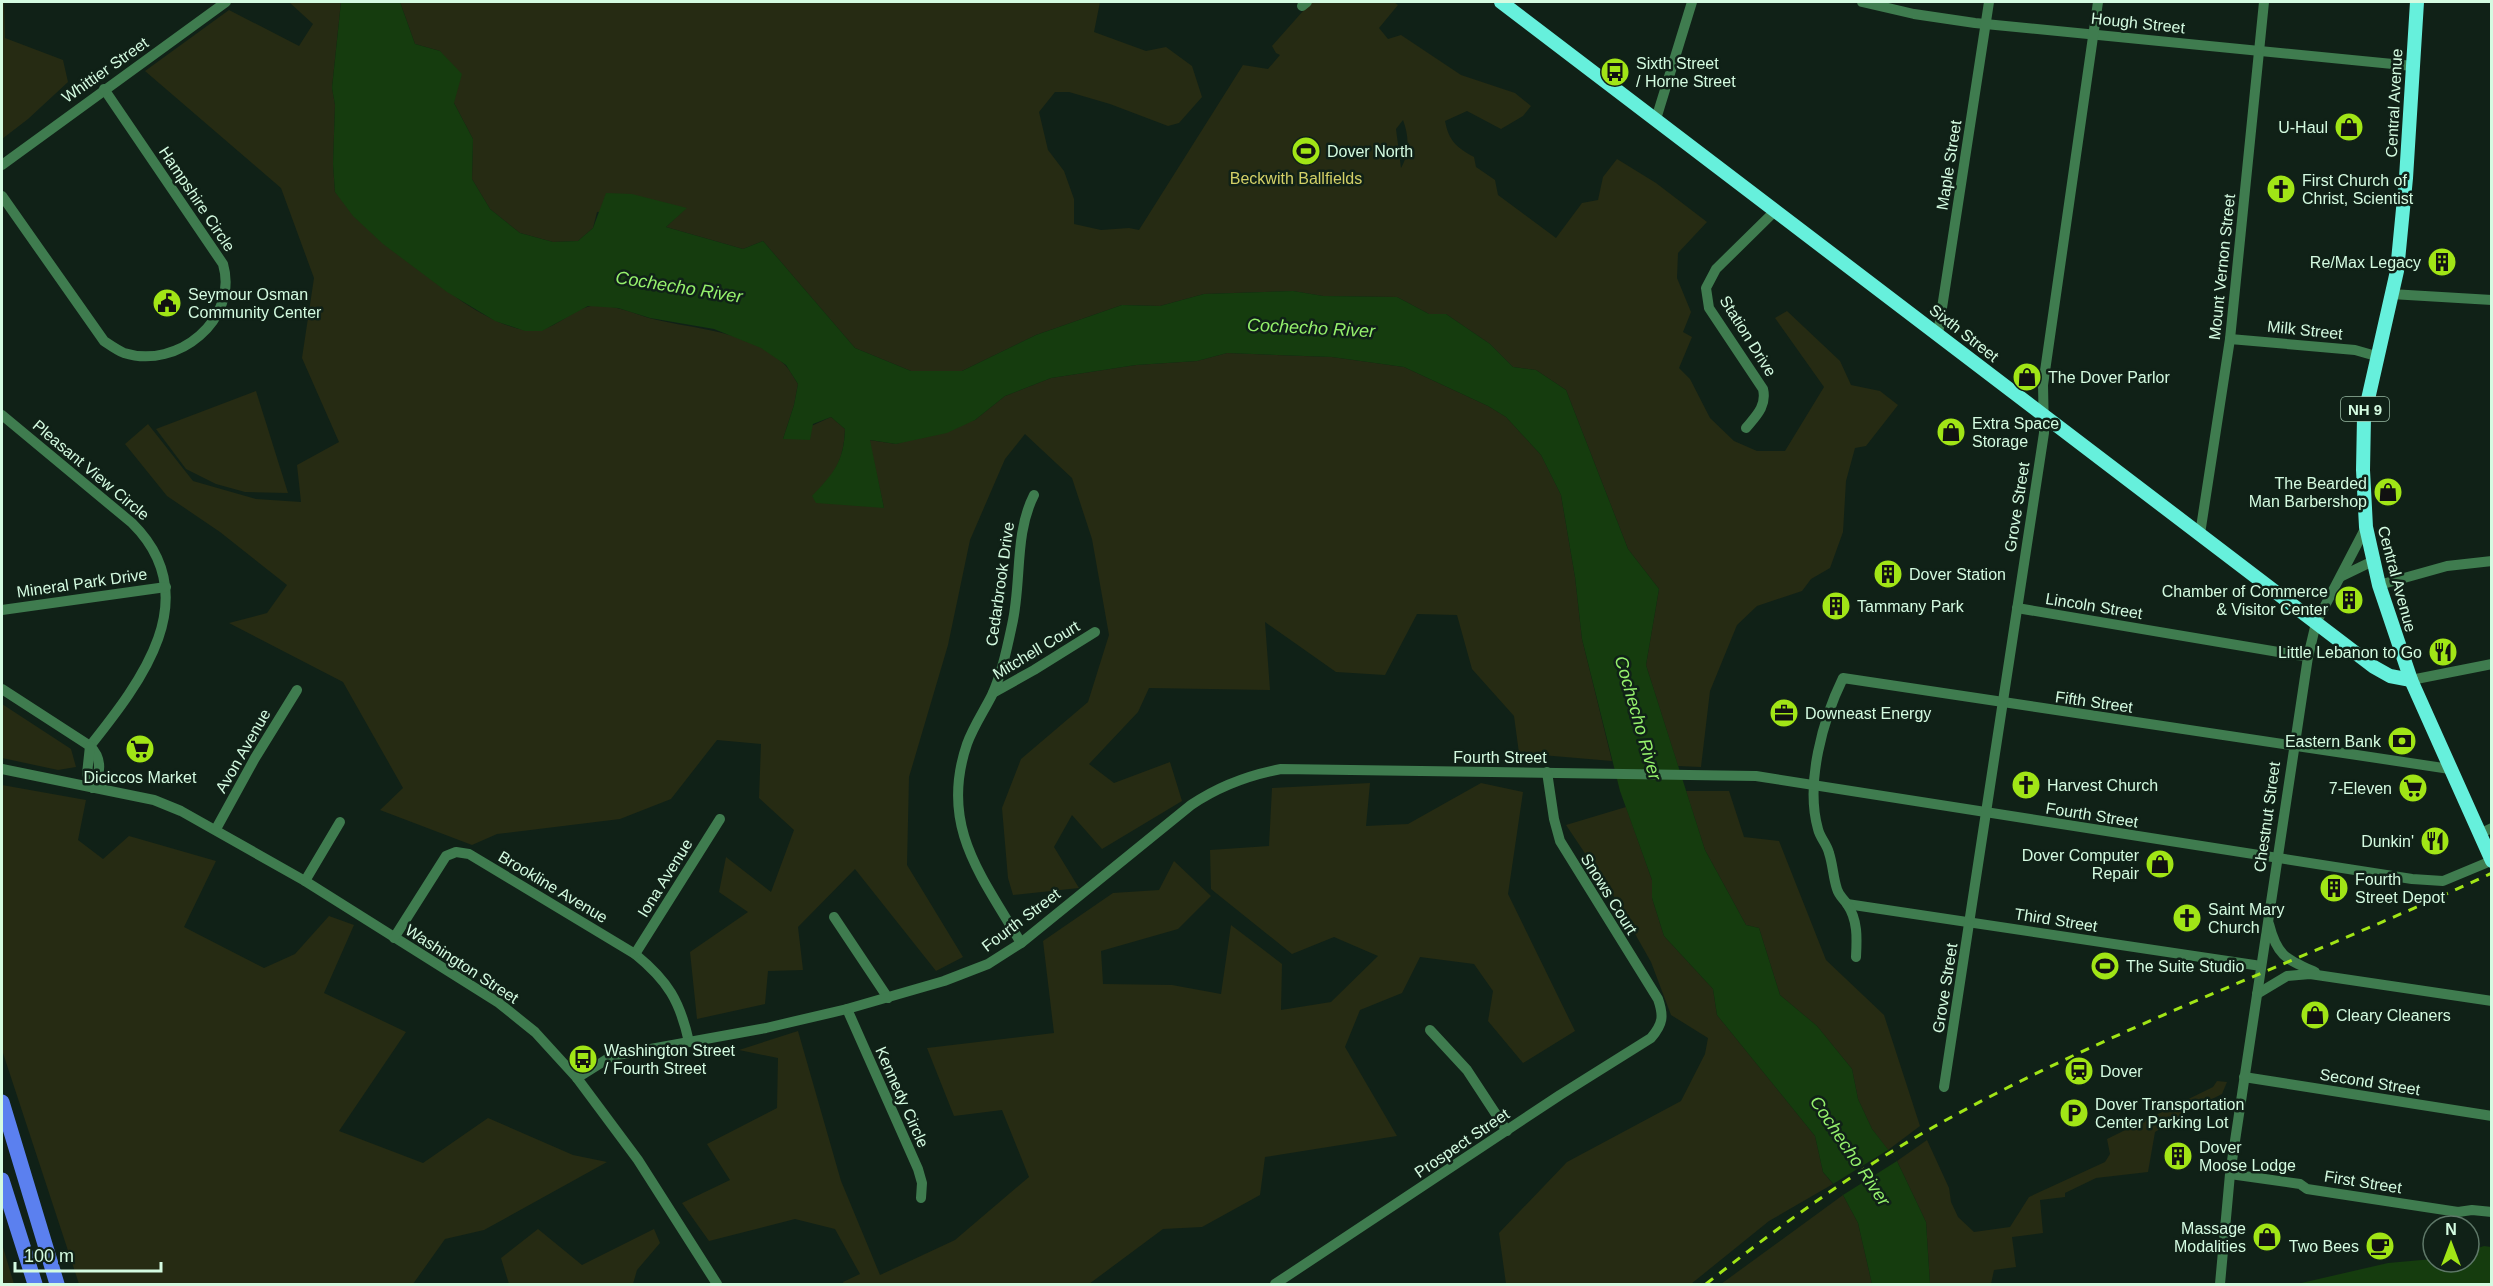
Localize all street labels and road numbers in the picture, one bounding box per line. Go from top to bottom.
street label: Hough Street [2090,10,2186,36]
street label: Whittier Street [59,34,152,106]
street label: Central Avenue [2383,48,2405,158]
street label: Maple Street [1934,118,1965,211]
street label: Hampshire Circle [156,143,238,255]
street label: Mount Vernon Street [2206,193,2238,341]
street label: Station Drive [1717,293,1780,379]
street label: Sixth Street [1926,301,2002,365]
street label: Milk Street [2267,318,2344,342]
road number: NH 9 [2341,397,2389,421]
street label: Pleasant View Circle [29,416,153,524]
street label: Grove Street [2002,460,2033,553]
street label: Cedarbrook Drive [983,521,1017,647]
street label: Central Avenue [2375,524,2419,634]
street label: Mineral Park Drive [16,565,148,601]
street label: Lincoln Street [2044,590,2144,622]
street label: Mitchell Court [990,617,1083,682]
street label: Fifth Street [2054,688,2134,716]
street label: Avon Avenue [212,706,274,796]
street label: Fourth Street [1453,749,1547,766]
street label: Chestnut Street [2251,760,2283,873]
street label: Fourth Street [2045,799,2140,831]
street label: Iona Avenue [634,836,696,920]
street label: Brookline Avenue [495,848,611,926]
street label: Snows Court [1578,851,1641,938]
street label: Fourth Street [979,885,1064,955]
street label: Third Street [2013,905,2099,935]
street label: Washington Street [402,921,522,1007]
street label: Grove Street [1930,941,1961,1034]
street label: Kennedy Circle [872,1044,932,1150]
street label: Second Street [2319,1066,2422,1098]
street label: Prospect Street [1412,1105,1513,1181]
street label: First Street [2323,1167,2404,1197]

